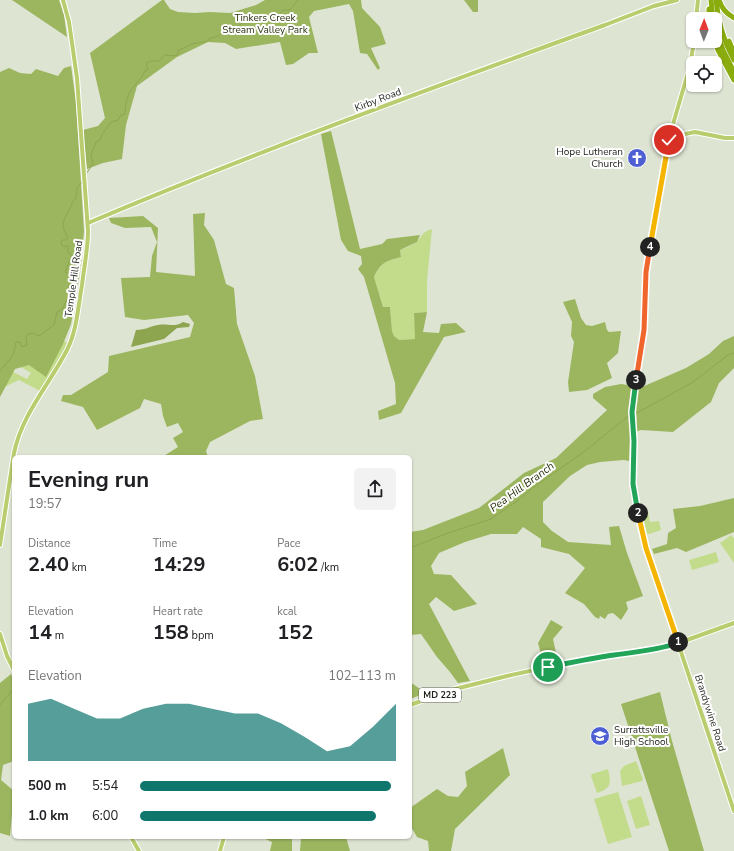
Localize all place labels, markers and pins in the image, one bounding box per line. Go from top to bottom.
pin [652,123,686,157]
place label: Hope Lutheran Church [556,145,623,171]
church icon: Hope Lutheran Church [626,147,648,169]
pin: 4 [640,237,660,257]
pin: 3 [626,370,646,390]
pin: 2 [628,503,648,523]
pin: 1 [668,632,688,652]
pin [531,650,565,684]
place label: Surrattsville High School [614,723,669,749]
school or university icon: Surrattsville High School [589,725,611,747]

